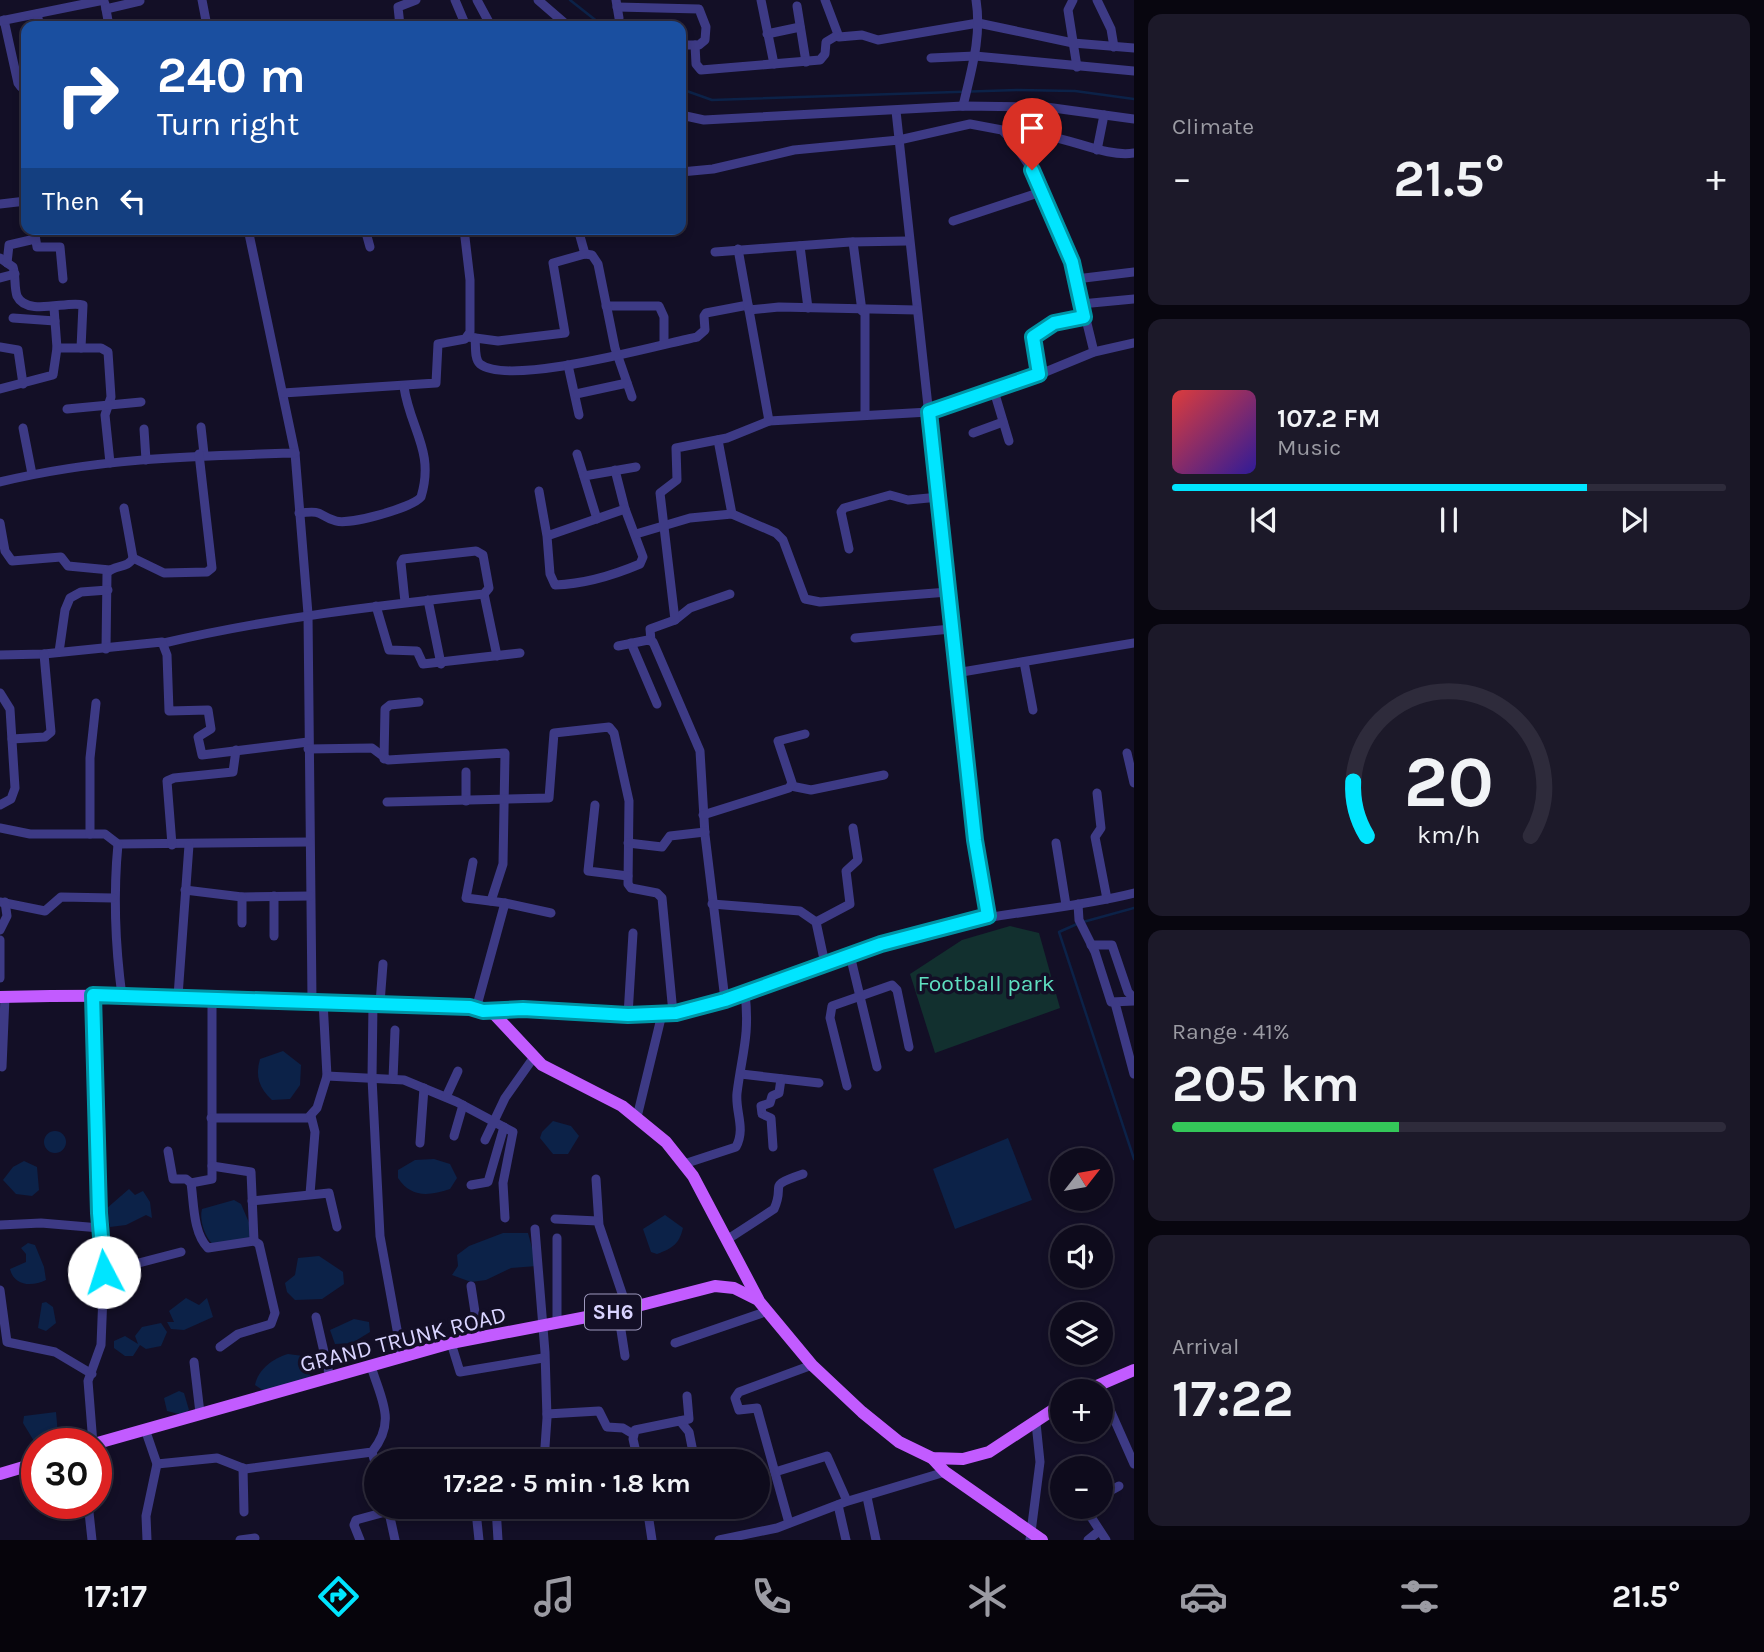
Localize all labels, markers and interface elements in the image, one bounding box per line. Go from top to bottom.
text: 240 m [157,47,306,104]
icon: right [42,49,133,140]
pin [1002,98,1062,170]
text: Turn right [157,106,299,143]
icon: arrive [1013,109,1051,147]
text: Climate [1172,113,1254,140]
text: 21.5° [1393,148,1505,209]
text: − [1172,156,1192,201]
text: + [1706,156,1726,201]
icon: left [114,182,152,220]
text: Then [42,186,100,217]
text: 107.2 FM [1277,403,1381,434]
text: Music [1277,434,1341,461]
icon: previous [1245,501,1283,539]
icon: pause [1430,501,1468,539]
icon: next [1615,501,1653,539]
text: 20 [1404,739,1494,824]
text: km/h [1417,820,1481,849]
park label: Football park [917,970,1055,997]
text: Range · 41% [1172,1018,1290,1045]
text: 205 km [1172,1053,1360,1114]
north arrow [1050,1148,1113,1211]
map controls [1050,1148,1113,1519]
button: sound [1050,1225,1113,1288]
position arrow [67,1235,141,1309]
road number: SH6 [585,1294,641,1330]
street label: GRAND TRUNK ROAD [297,1301,509,1378]
button: layers [1050,1302,1113,1365]
text: Arrival [1172,1333,1239,1360]
text: 17:22 [1172,1368,1293,1429]
button: + [1050,1379,1113,1442]
speed limit sign: 30 [21,1428,112,1519]
button: − [1050,1456,1113,1519]
text: 17:22 · 5 min · 1.8 km [443,1468,691,1499]
icon: directions [314,1572,363,1621]
icon: music [530,1572,579,1621]
icon: phone [747,1572,796,1621]
icon: climate [963,1572,1012,1621]
icon: car [1179,1572,1228,1621]
icon: filters [1395,1572,1444,1621]
text: 17:17 [84,1578,147,1615]
text: 21.5° [1612,1578,1680,1615]

